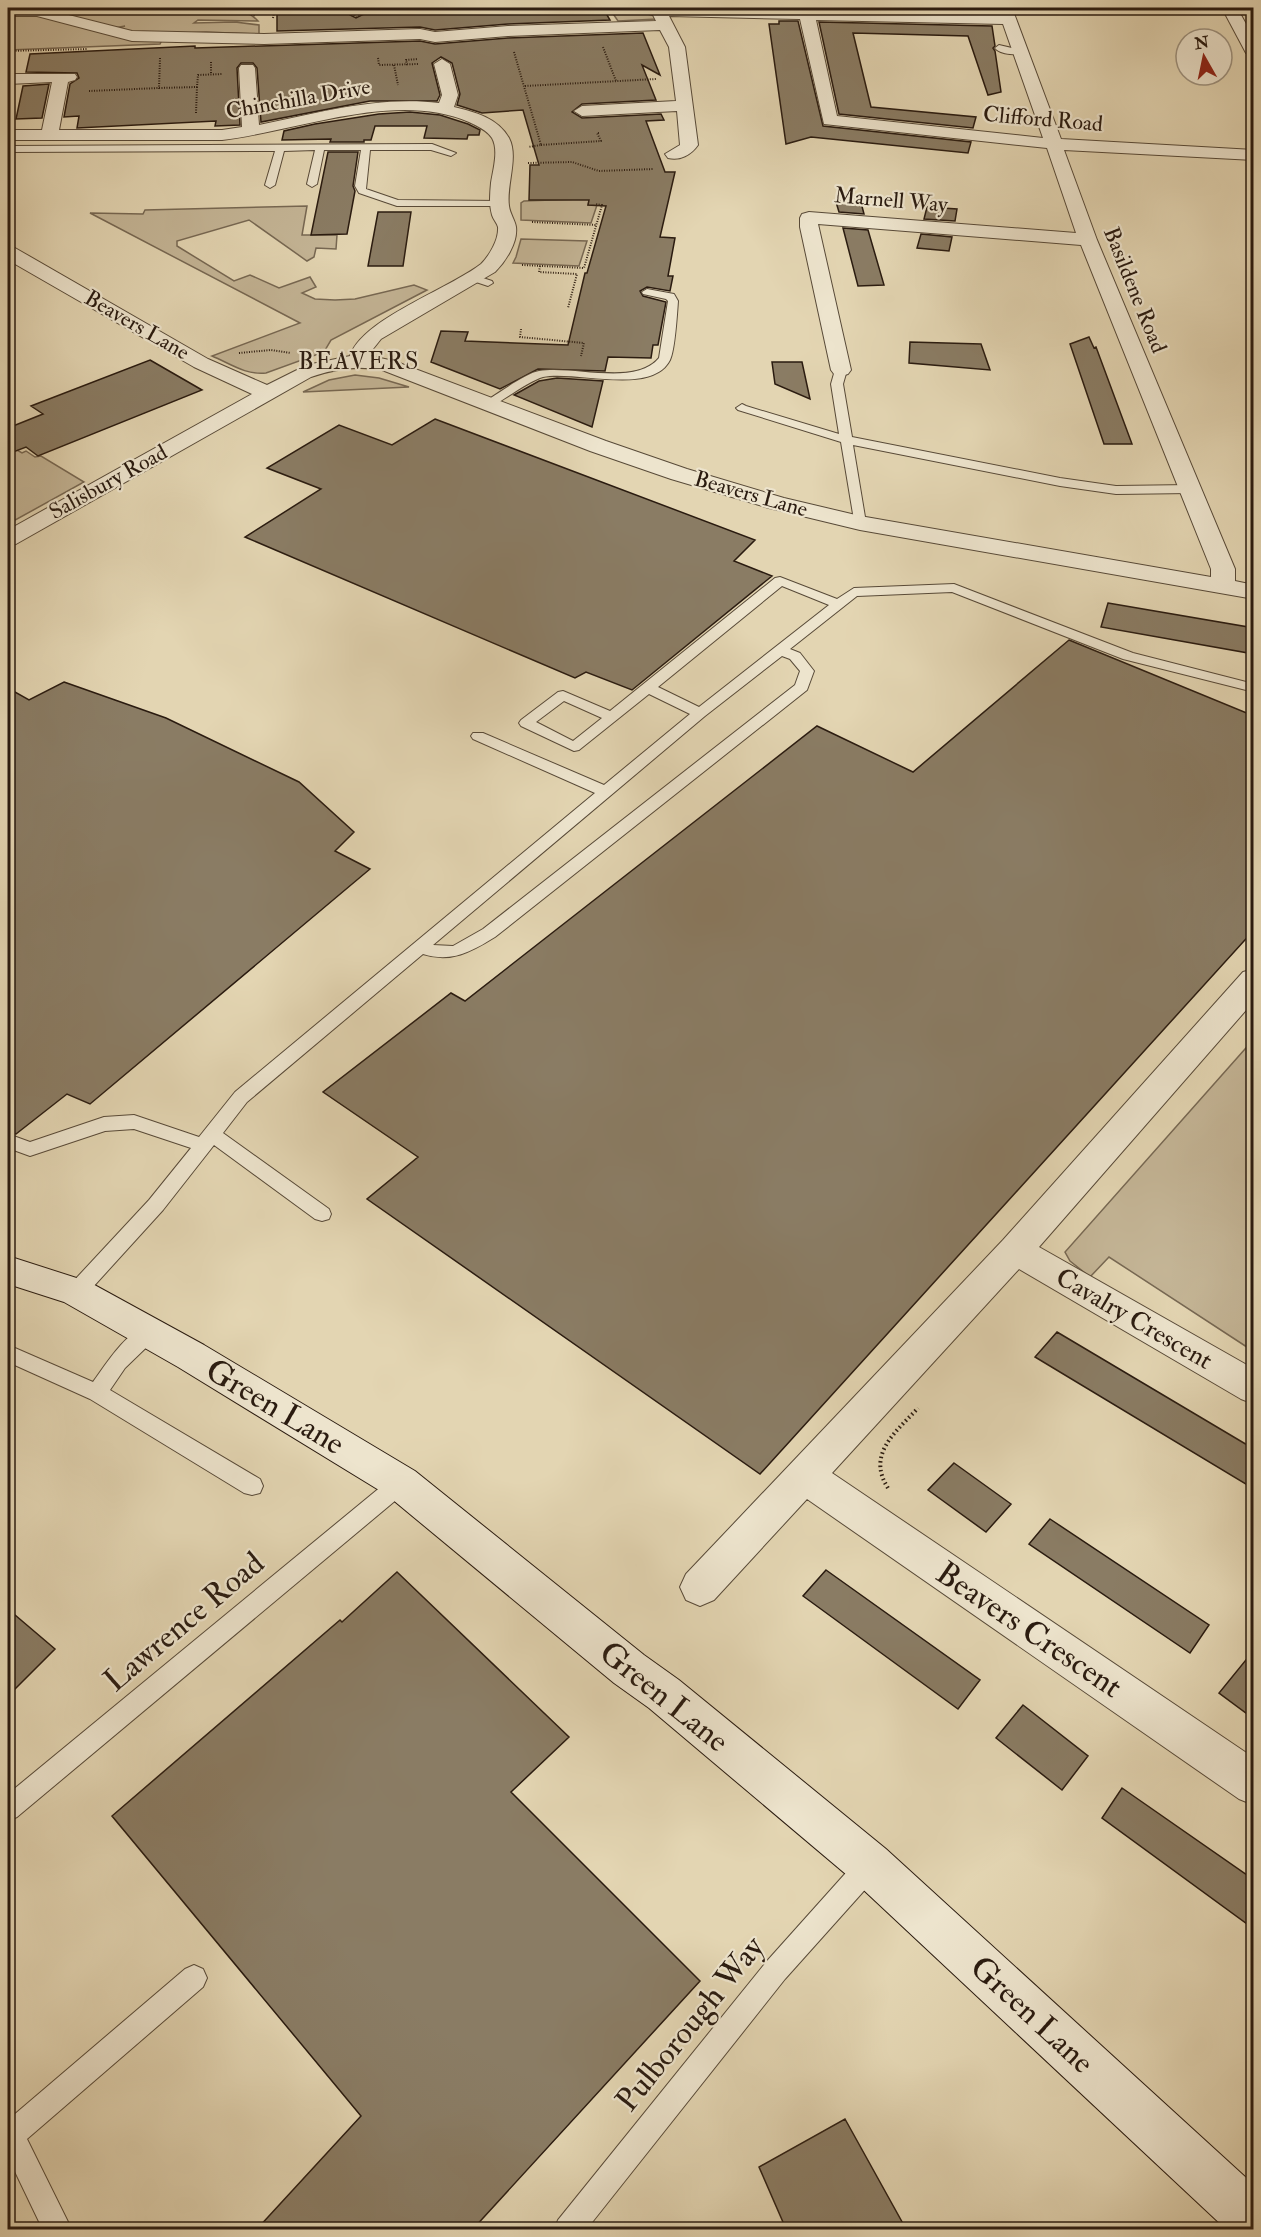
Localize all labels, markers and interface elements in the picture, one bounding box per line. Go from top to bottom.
north arrow [1174,27,1234,87]
text: N [1192,32,1211,54]
street label: Chinchilla Drive [223,73,373,125]
street label: Clifford Road [982,100,1104,138]
street label: Marnell Way [833,181,949,219]
street label: Basildene Road [1097,223,1173,357]
street label: Beavers Lane [79,284,195,366]
district label: BEAVERS [298,346,420,377]
street label: Salisbury Road [44,438,172,526]
street label: Beavers Lane [691,464,811,524]
street label: Cavalry Crescent [1050,1261,1218,1377]
street label: Green Lane [198,1350,352,1464]
street label: Lawrence Road [96,1543,273,1701]
street label: Beavers Crescent [928,1553,1130,1707]
street label: Green Lane [591,1633,737,1761]
street label: Pulborough Way [607,1927,774,2120]
street label: Green Lane [962,1948,1102,2082]

